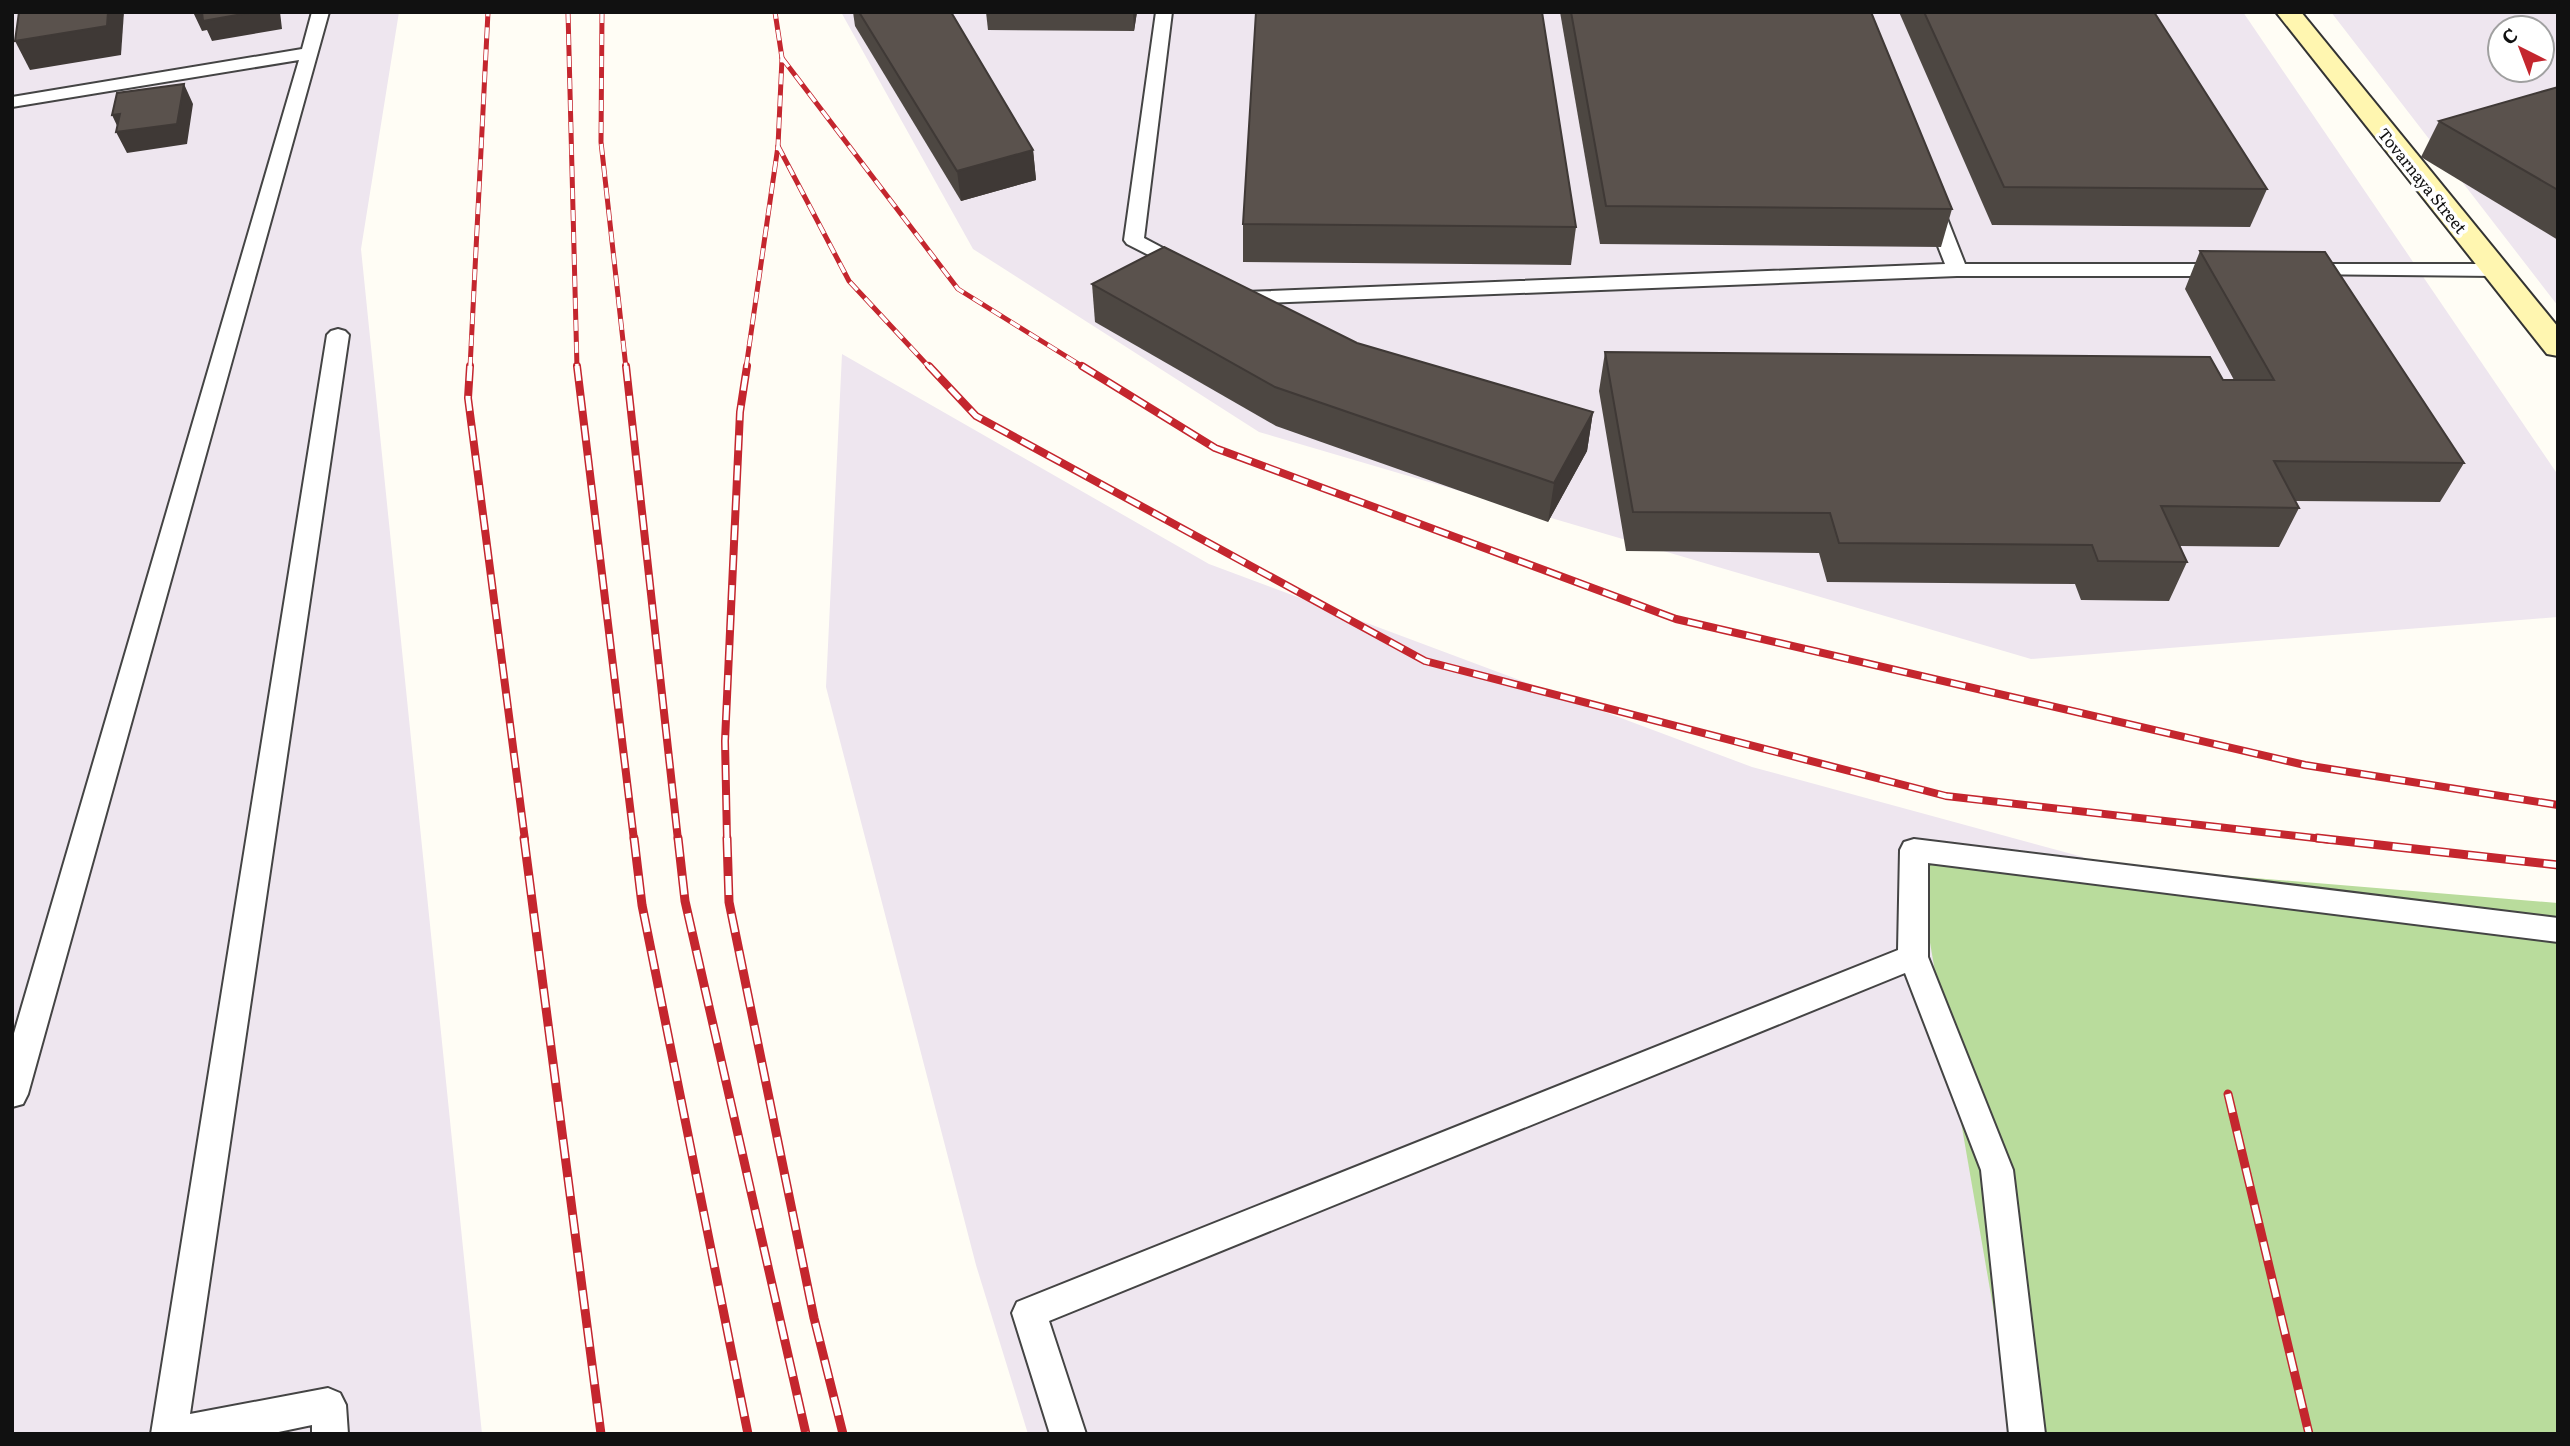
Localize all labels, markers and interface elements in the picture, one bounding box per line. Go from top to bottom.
north arrow [2486,14,2556,84]
text: С [2495,21,2523,51]
street label: Tovarnaya Street [2373,122,2474,238]

